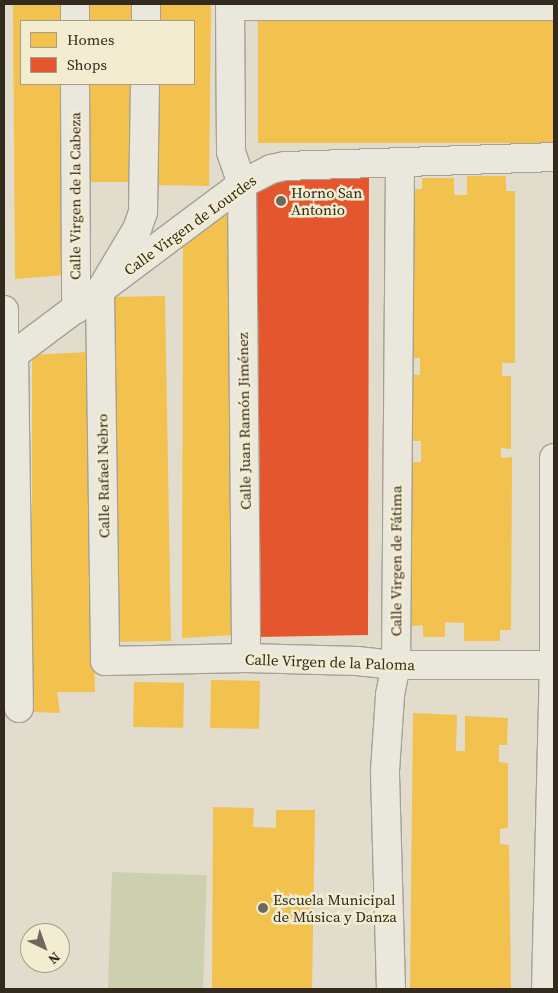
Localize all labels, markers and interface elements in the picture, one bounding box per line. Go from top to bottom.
legend [20,20,195,85]
text: Homes [67,29,114,50]
text: Shops [67,54,107,75]
street label: Calle Virgen de la Cabeza [66,112,84,280]
street label: Calle Virgen de Lourdes [120,171,260,279]
place label: Horno San Antonio [291,183,362,218]
marker: Horno San Antonio [275,195,287,207]
street label: Calle Juan Ramón Jiménez [233,332,255,510]
street label: Calle Rafael Nebro [93,414,113,538]
street label: Calle Virgen de Fátima [387,485,405,637]
street label: Calle Virgen de la Paloma [244,650,416,674]
place label: Escuela Municipal de Música y Danza [273,890,397,925]
marker: Escuela Municipal de Música y Danza [257,902,269,914]
north arrow [20,923,70,973]
text: N [44,948,65,969]

